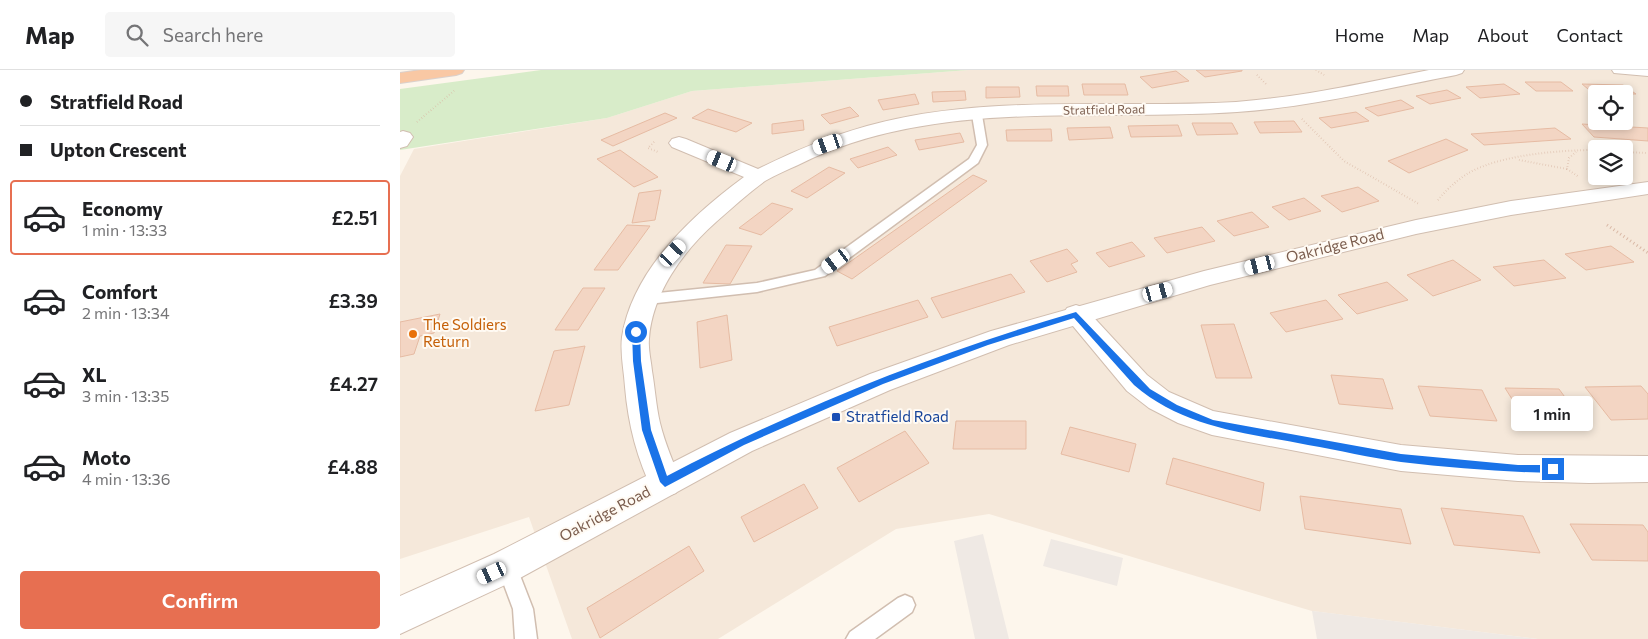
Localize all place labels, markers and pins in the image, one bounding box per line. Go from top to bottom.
place label: The Soldiers Return [423,315,507,350]
marker: The Soldiers Return [407,328,419,340]
place label: Stratfield Road [846,407,949,425]
marker: Stratfield Road [830,411,842,423]

